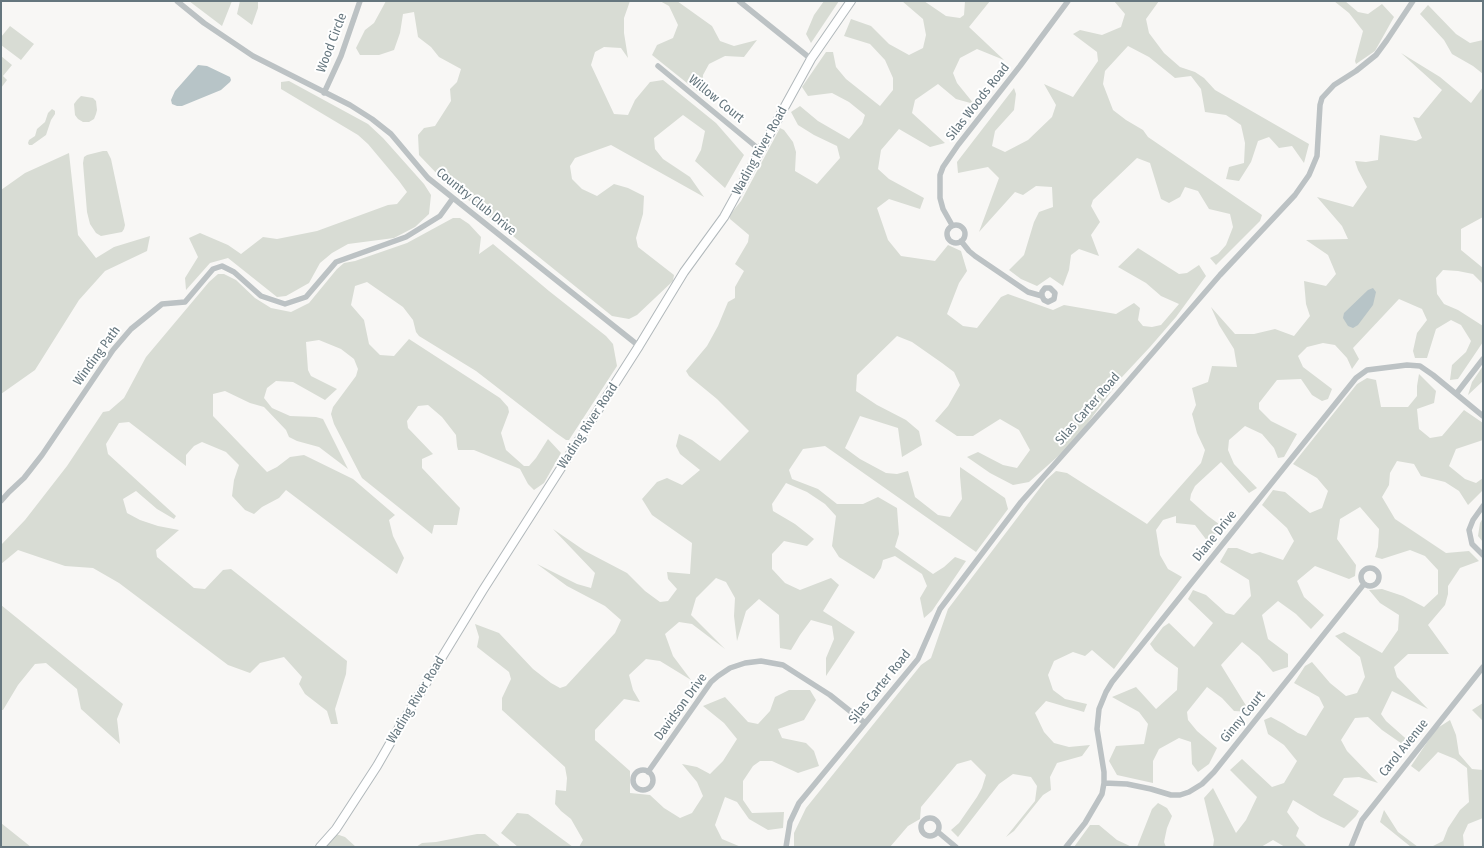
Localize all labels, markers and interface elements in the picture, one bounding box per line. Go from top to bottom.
street label: Wood Circle [313,11,351,75]
street label: Silas Woods Road [943,60,1013,144]
street label: Willow Court [685,72,747,126]
street label: Wading River Road [729,104,791,198]
street label: Country Club Drive [433,165,519,239]
street label: Winding Path [70,323,124,389]
street label: Silas Carter Road [1052,370,1124,448]
street label: Wading River Road [554,380,622,472]
street label: Diane Drive [1190,507,1240,565]
street label: Silas Carter Road [846,647,914,727]
street label: Wading River Road [384,654,448,746]
street label: Davidson Drive [651,670,711,744]
street label: Ginny Court [1217,688,1269,746]
street label: Carol Avenue [1376,716,1432,780]

